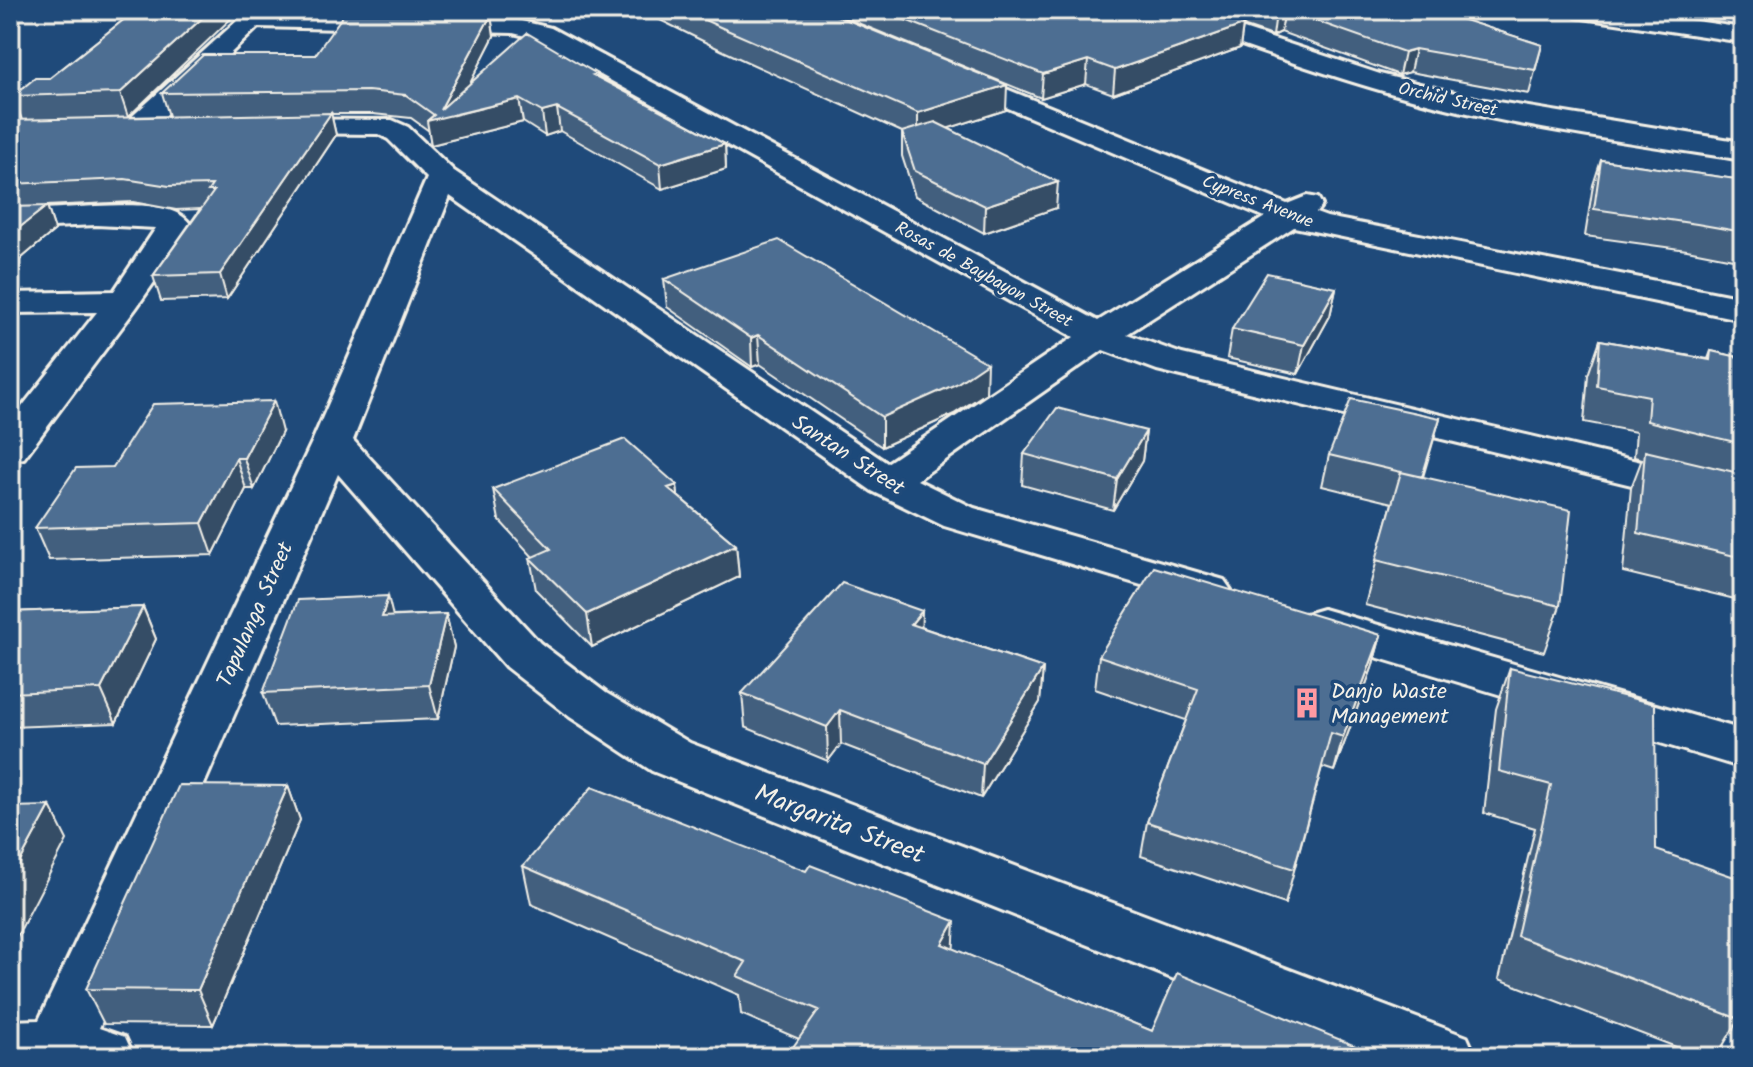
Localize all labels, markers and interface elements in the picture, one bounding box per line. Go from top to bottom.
street label: Orchid Street [1395,75,1501,126]
street label: Cypress Avenue [1197,168,1317,237]
street label: Rosas de Baybayon Street [889,214,1078,337]
street label: Santan Street [784,406,912,506]
street label: Tapulanga Street [209,536,304,693]
place label: Danjo Waste Management [1331,675,1449,735]
building icon: Danjo Waste Management [1290,686,1324,720]
street label: Margarita Street [748,773,931,877]

